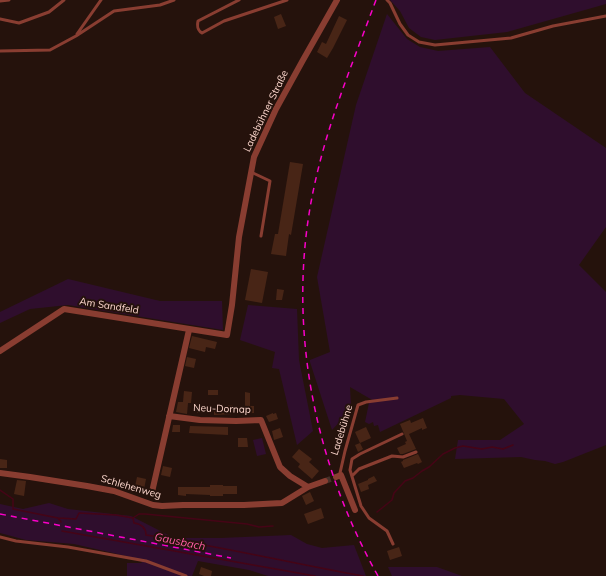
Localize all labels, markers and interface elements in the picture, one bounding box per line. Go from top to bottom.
street label: Ladebühner Straße [241,68,291,154]
street label: Am Sandfeld [78,295,140,317]
street label: Neu-Dornap [193,402,251,416]
street label: Ladebühne [329,403,355,457]
street label: Schlehenweg [100,473,162,501]
water label: Gausbach [153,531,207,553]

